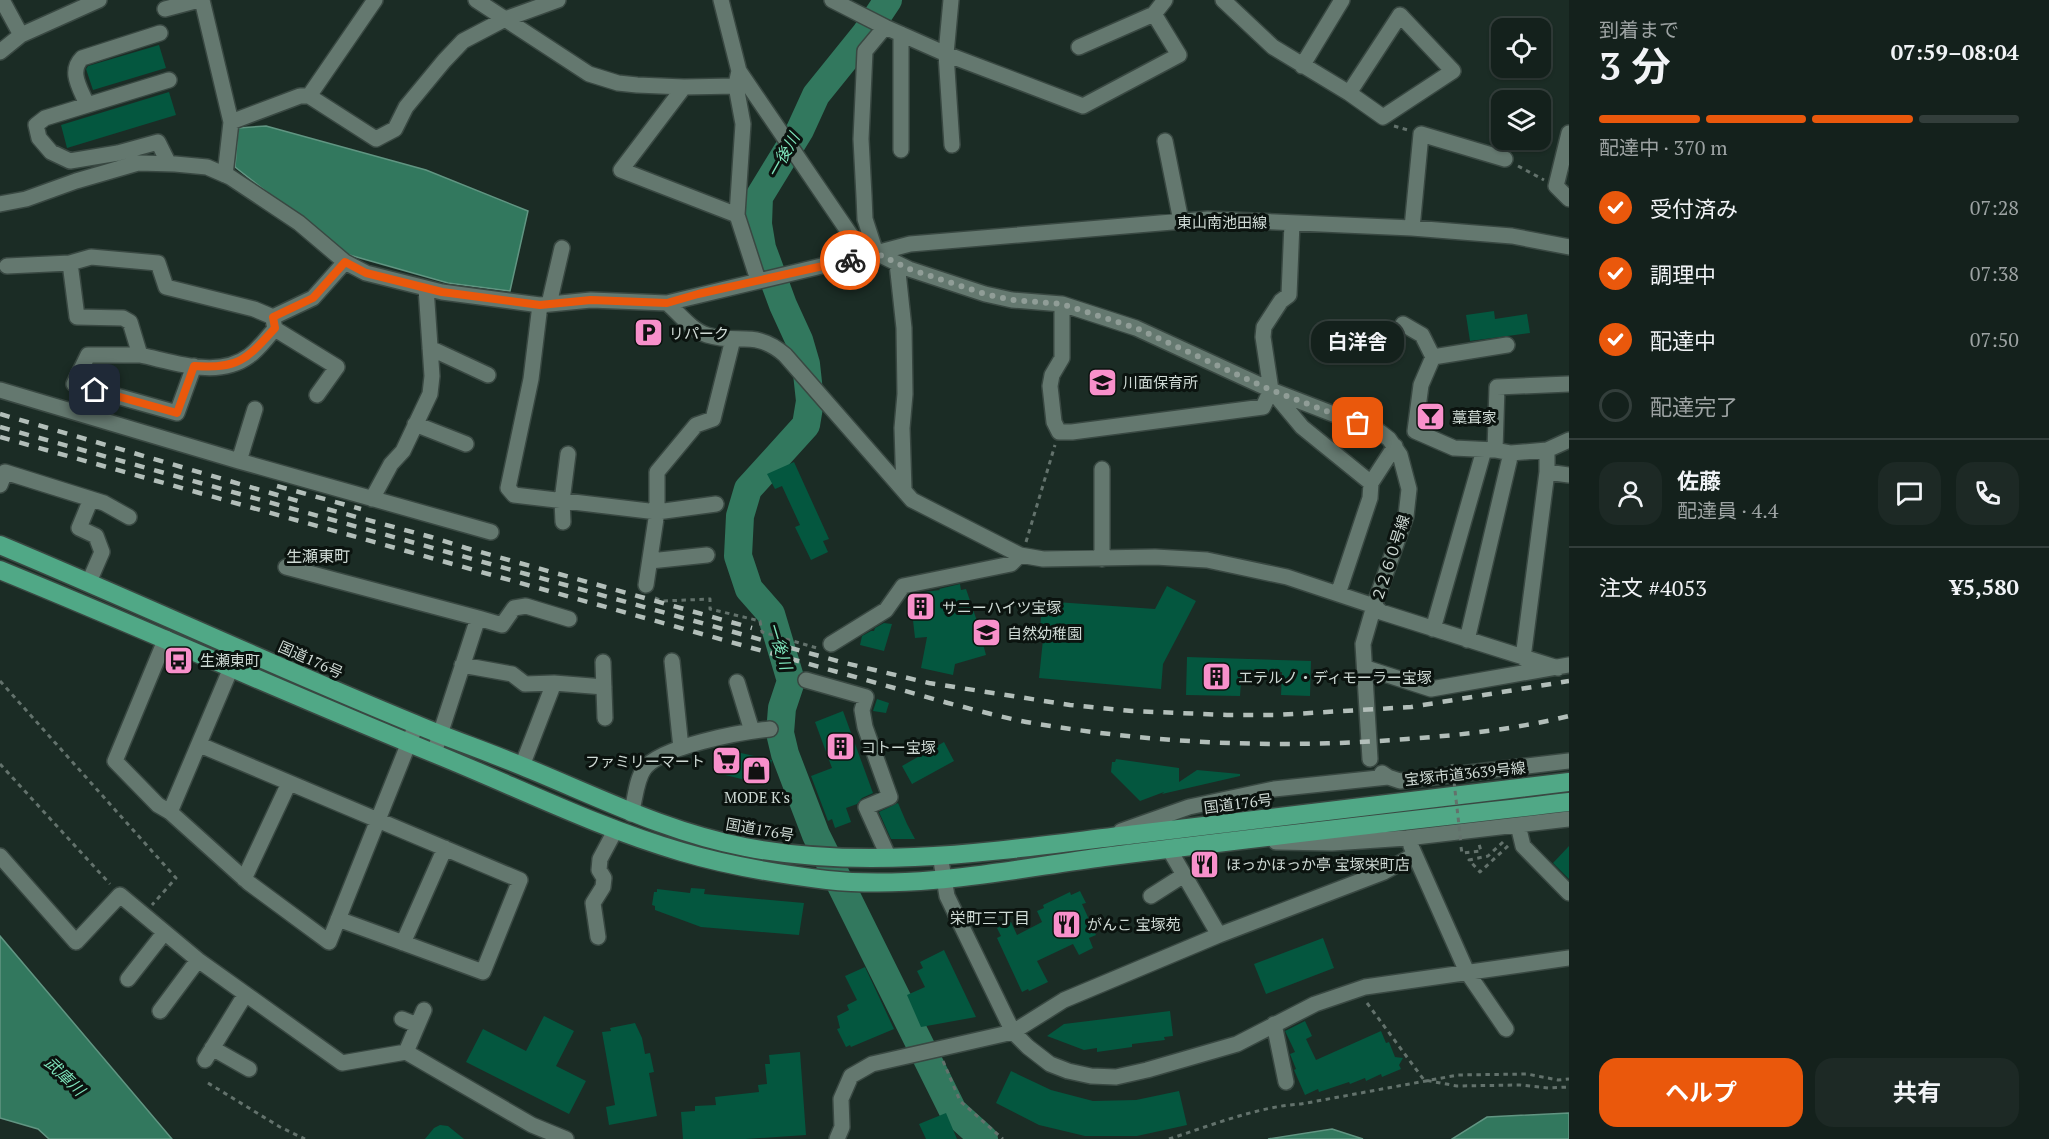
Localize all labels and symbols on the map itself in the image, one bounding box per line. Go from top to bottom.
water label: 一後川 [762,127,805,181]
street label: 東山南池田線 [1177,212,1267,232]
courier [820,230,880,290]
parking icon: リパーク [632,317,664,349]
callout: 白洋舎 [1312,321,1404,363]
place label: リパーク [669,323,729,343]
pin [69,364,120,415]
school or university icon: 川面保育所 [1086,366,1118,398]
place label: 川面保育所 [1123,372,1198,392]
pin [1332,397,1383,448]
bar icon: 藁葺家 [1415,401,1447,433]
place label: 藁葺家 [1452,407,1497,427]
street label: ２２６０号線 [1367,512,1413,604]
district label: 生瀬東町 [286,545,350,567]
building icon: サニーハイツ宝塚 [905,591,937,623]
place label: サニーハイツ宝塚 [942,597,1061,617]
school or university icon: 自然幼稚園 [970,617,1002,649]
water label: 一後川 [762,620,798,674]
place label: 自然幼稚園 [1007,623,1082,643]
street label: 国道176号 [275,636,347,682]
bus stop icon: 生瀬東町 [163,644,195,676]
place label: 生瀬東町 [200,650,260,670]
building icon: エテルノ・ディモーラー宝塚 [1201,661,1233,693]
place label: エテルノ・ディモーラー宝塚 [1238,667,1432,687]
building icon: コトー宝塚 [824,731,856,763]
place label: コトー宝塚 [861,737,936,757]
supermarket icon: ファミリーマート [710,745,742,777]
place label: ファミリーマート [585,751,705,771]
shop icon: MODE K's [741,754,773,786]
street label: 宝塚市道3639号線 [1403,757,1527,789]
place label: MODE K's [724,787,790,807]
street label: 国道176号 [1203,789,1273,817]
street label: 国道176号 [724,813,796,845]
restaurant icon: ほっかほっか亭 宝塚栄町店 [1189,848,1221,880]
place label: ほっかほっか亭 宝塚栄町店 [1226,854,1410,874]
district label: 栄町三丁目 [950,907,1030,929]
restaurant icon: がんこ 宝塚苑 [1050,908,1082,940]
place label: がんこ 宝塚苑 [1087,914,1181,934]
water label: 武庫川 [40,1051,91,1102]

